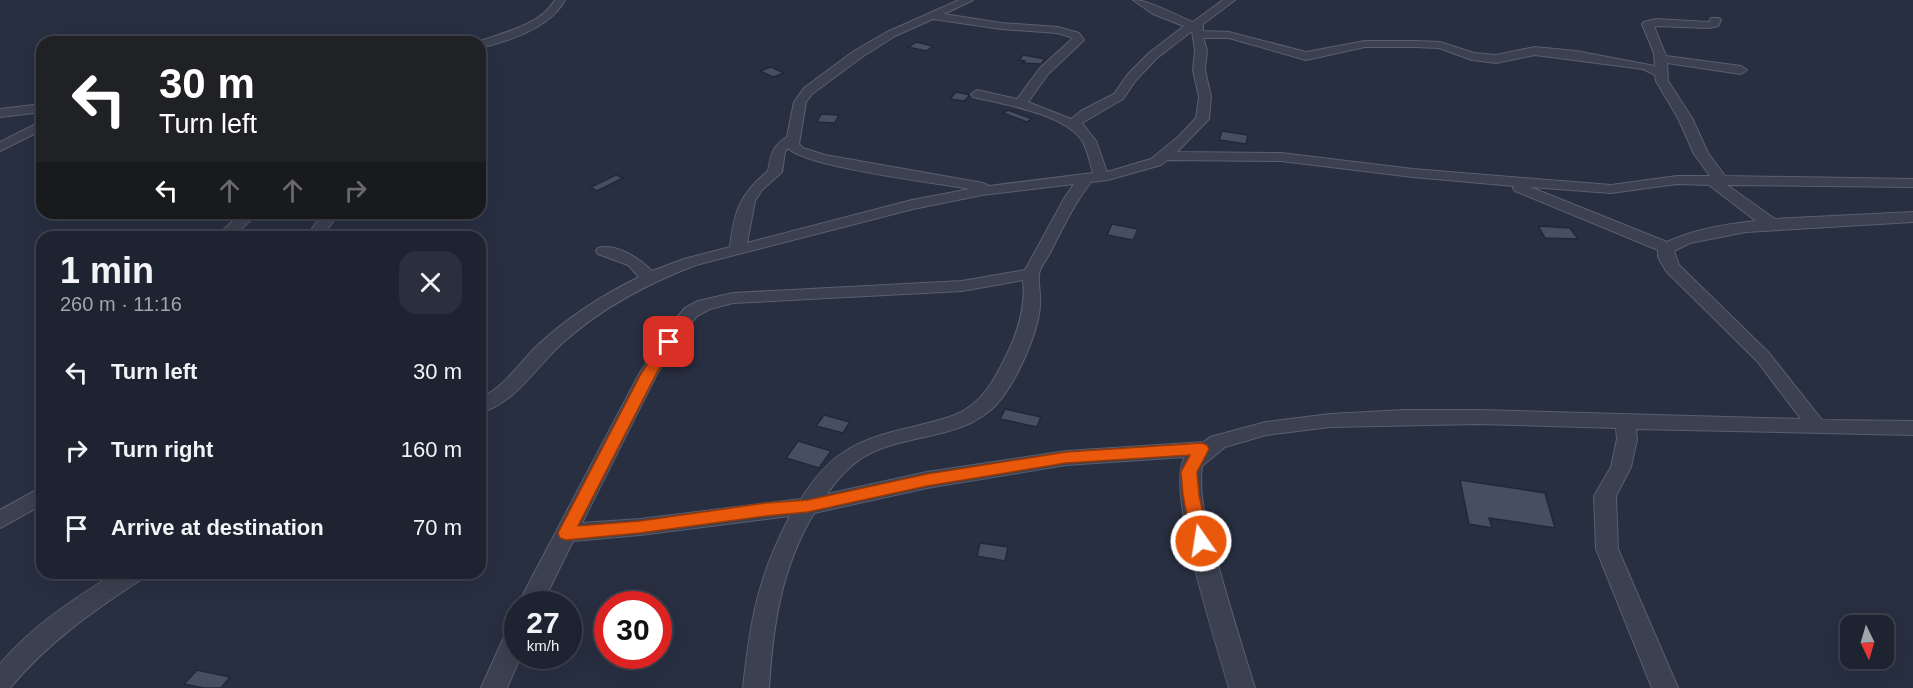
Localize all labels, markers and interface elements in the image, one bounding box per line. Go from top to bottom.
icon: left [60,60,138,138]
text: 30 m [159,60,255,107]
text: Turn left [159,109,257,139]
icon: left [150,174,183,207]
icon: ahead [213,174,246,207]
icon: ahead [276,174,309,207]
icon: right [339,174,372,207]
text: 1 min [60,250,154,291]
button: close [399,251,462,314]
text: 260 m · 11:16 [60,293,182,315]
pin [643,316,694,367]
icon: arrive [652,325,685,358]
icon: left [60,356,93,389]
text: Turn left [111,359,197,384]
text: 30 m [413,359,462,384]
icon: right [60,434,93,467]
text: Turn right [111,437,213,462]
text: 160 m [401,437,462,462]
position arrow [1169,509,1233,573]
icon: arrive [60,512,93,545]
text: Arrive at destination [111,515,324,540]
text: 70 m [413,515,462,540]
speed limit sign: 30 [594,591,672,669]
text: 27 [526,606,560,639]
north arrow [1840,615,1894,669]
map controls [1840,615,1894,669]
text: km/h [527,637,559,654]

